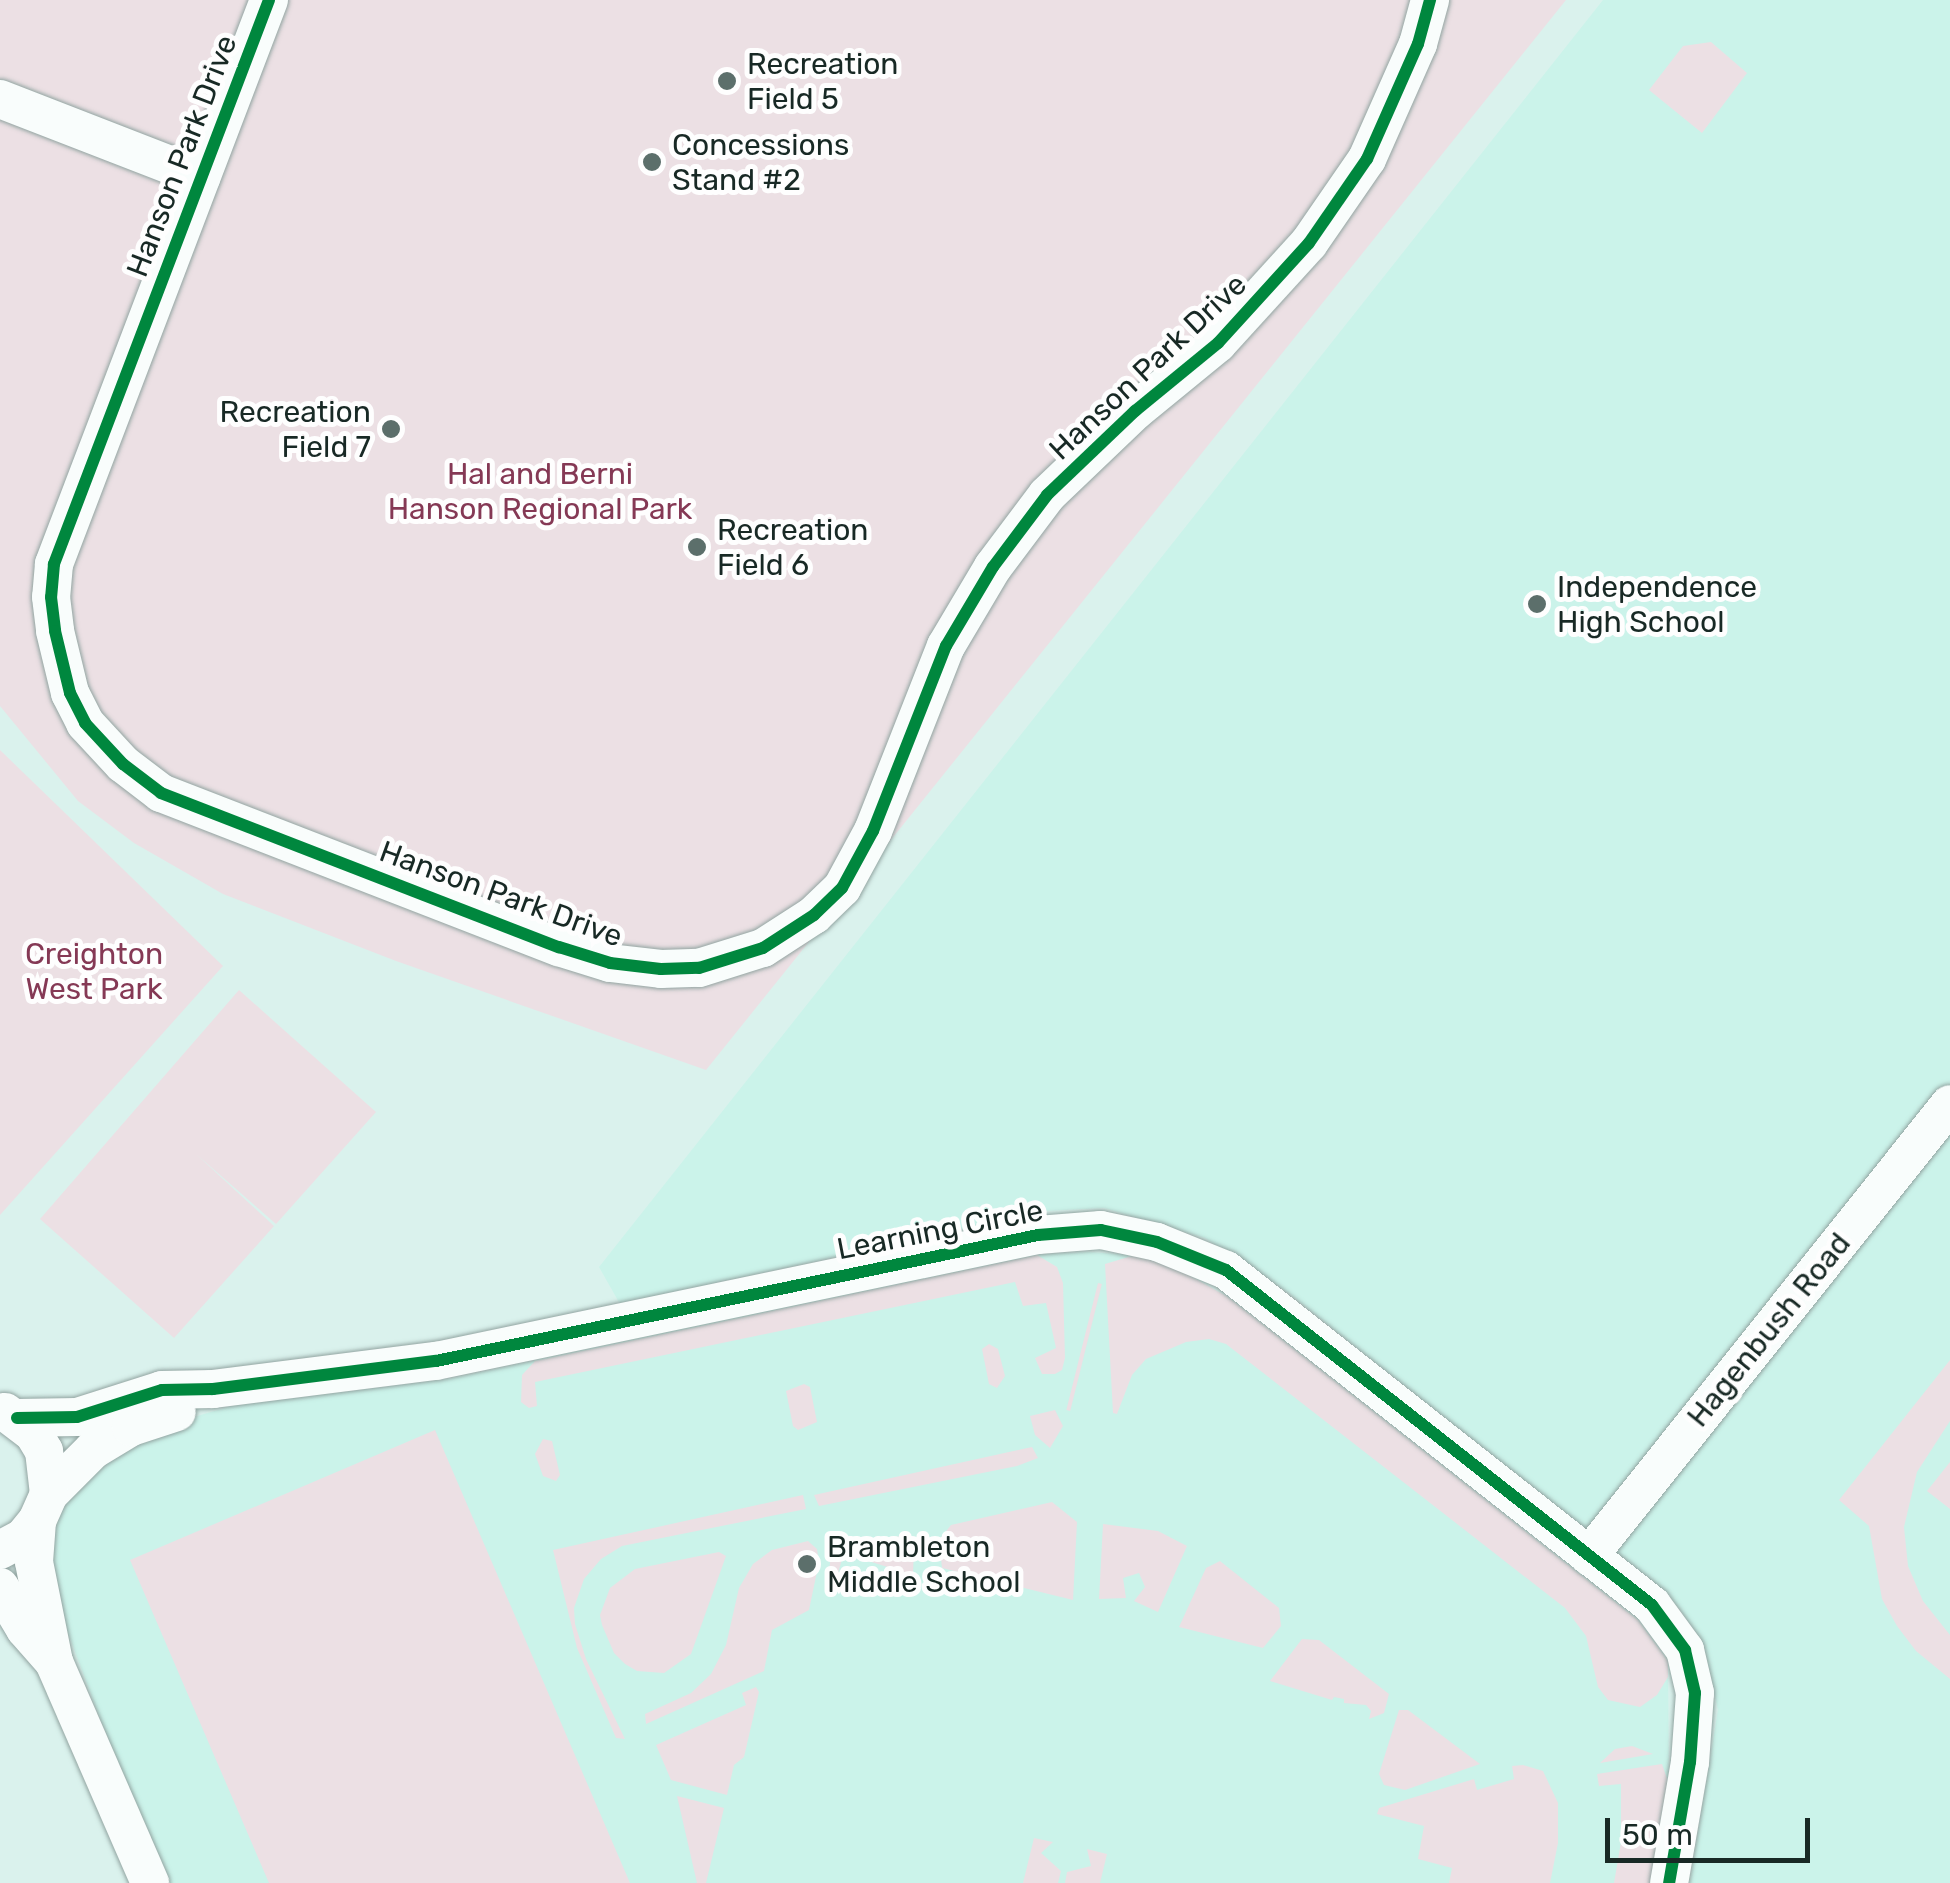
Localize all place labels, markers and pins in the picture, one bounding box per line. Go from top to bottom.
place label: Recreation Field 5 [747,46,899,116]
marker: Recreation Field 5 [716,70,738,92]
place label: Concessions Stand #2 [672,127,849,198]
marker: Concessions Stand #2 [641,151,663,173]
place label: Recreation Field 7 [219,394,371,464]
marker: Recreation Field 7 [380,418,402,440]
place label: Recreation Field 6 [717,512,869,582]
marker: Recreation Field 6 [686,536,708,558]
place label: Independence High School [1557,569,1757,640]
marker: Independence High School [1526,593,1548,615]
place label: Brambleton Middle School [827,1529,1020,1600]
marker: Brambleton Middle School [796,1553,818,1575]

